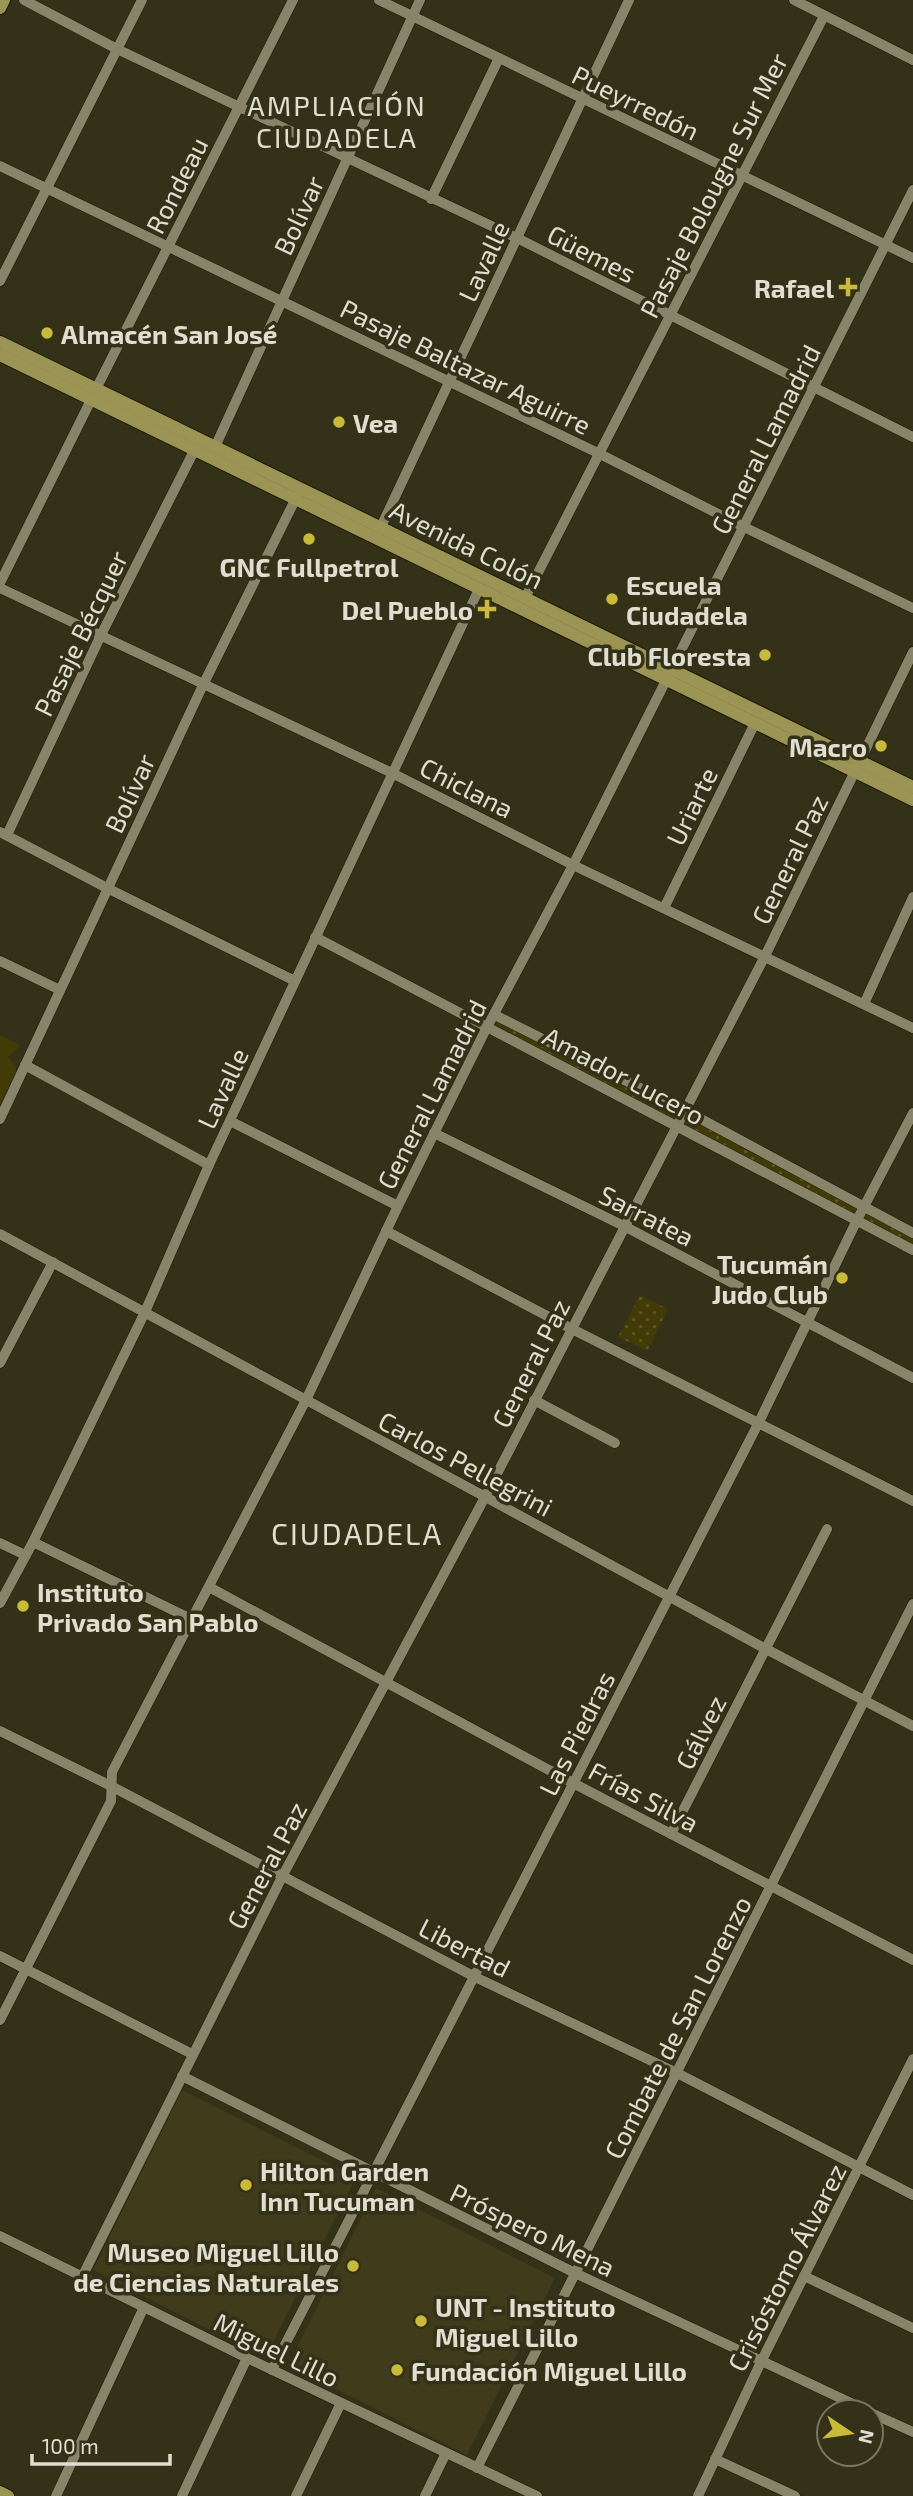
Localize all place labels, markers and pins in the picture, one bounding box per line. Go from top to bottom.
place label: Rafael [754,272,834,303]
marker: Rafael [840,279,856,295]
place label: Almacén San José [61,318,277,349]
marker: Almacén San José [39,325,55,341]
place label: Vea [353,407,398,438]
marker: Vea [331,414,347,430]
marker: GNC Fullpetrol [301,531,317,547]
place label: GNC Fullpetrol [220,551,399,582]
place label: Escuela Ciudadela [626,569,748,630]
marker: Escuela Ciudadela [604,591,620,607]
place label: Del Pueblo [342,594,473,625]
marker: Del Pueblo [479,601,495,617]
place label: Club Floresta [588,640,751,671]
marker: Club Floresta [757,647,773,663]
place label: Macro [789,731,867,762]
marker: Macro [873,738,889,754]
place label: Tucumán Judo Club [712,1248,828,1309]
marker: Tucumán Judo Club [834,1270,850,1286]
place label: Instituto Privado San Pablo [37,1576,259,1637]
marker: Instituto Privado San Pablo [15,1598,31,1614]
place label: Hilton Garden Inn Tucuman [260,2155,429,2216]
marker: Hilton Garden Inn Tucuman [238,2177,254,2193]
place label: Museo Miguel Lillo de Ciencias Naturales [73,2236,339,2297]
marker: Museo Miguel Lillo de Ciencias Naturales [345,2258,361,2274]
place label: UNT - Instituto Miguel Lillo [435,2291,616,2352]
marker: UNT - Instituto Miguel Lillo [413,2313,429,2329]
place label: Fundación Miguel Lillo [411,2355,687,2386]
marker: Fundación Miguel Lillo [389,2362,405,2378]

